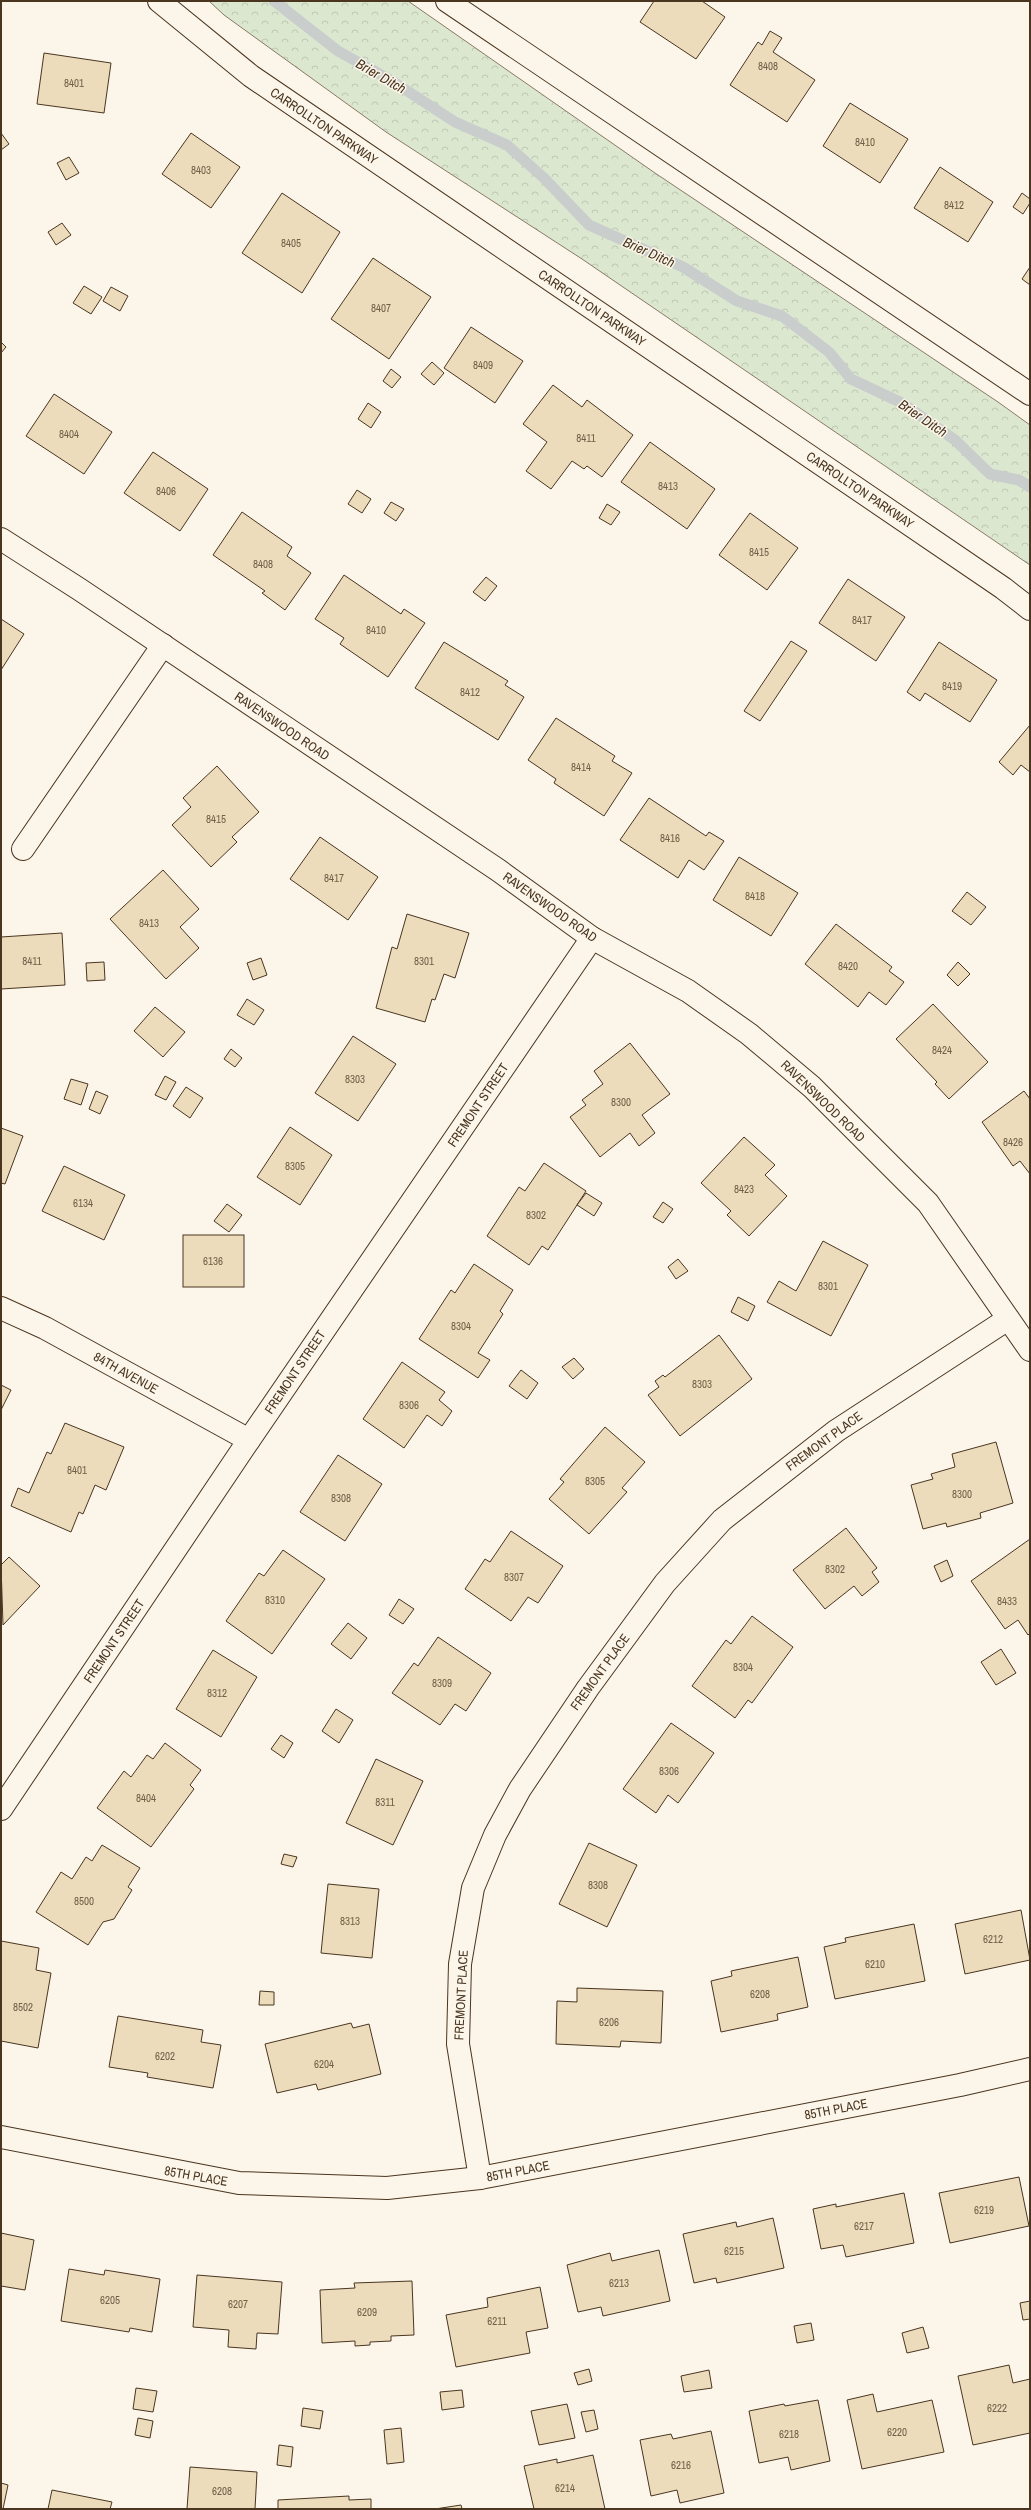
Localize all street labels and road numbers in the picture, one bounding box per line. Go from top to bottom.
street label: CARROLLTON PARKWAY [267,84,381,168]
street label: CARROLLTON PARKWAY [535,266,649,350]
street label: CARROLLTON PARKWAY [803,448,917,532]
street label: RAVENSWOOD ROAD [231,688,333,764]
street label: RAVENSWOOD ROAD [500,868,601,946]
street label: RAVENSWOOD ROAD [777,1056,869,1146]
street label: FREMONT STREET [444,1059,513,1150]
street label: FREMONT STREET [261,1326,330,1417]
street label: 84TH AVENUE [91,1348,161,1398]
street label: FREMONT PLACE [782,1408,866,1474]
street label: FREMONT STREET [80,1595,149,1686]
street label: FREMONT PLACE [567,1630,633,1714]
street label: FREMONT PLACE [450,1949,472,2041]
street label: 85TH PLACE [803,2095,869,2123]
street label: 85TH PLACE [485,2157,551,2185]
street label: 85TH PLACE [163,2162,229,2190]

